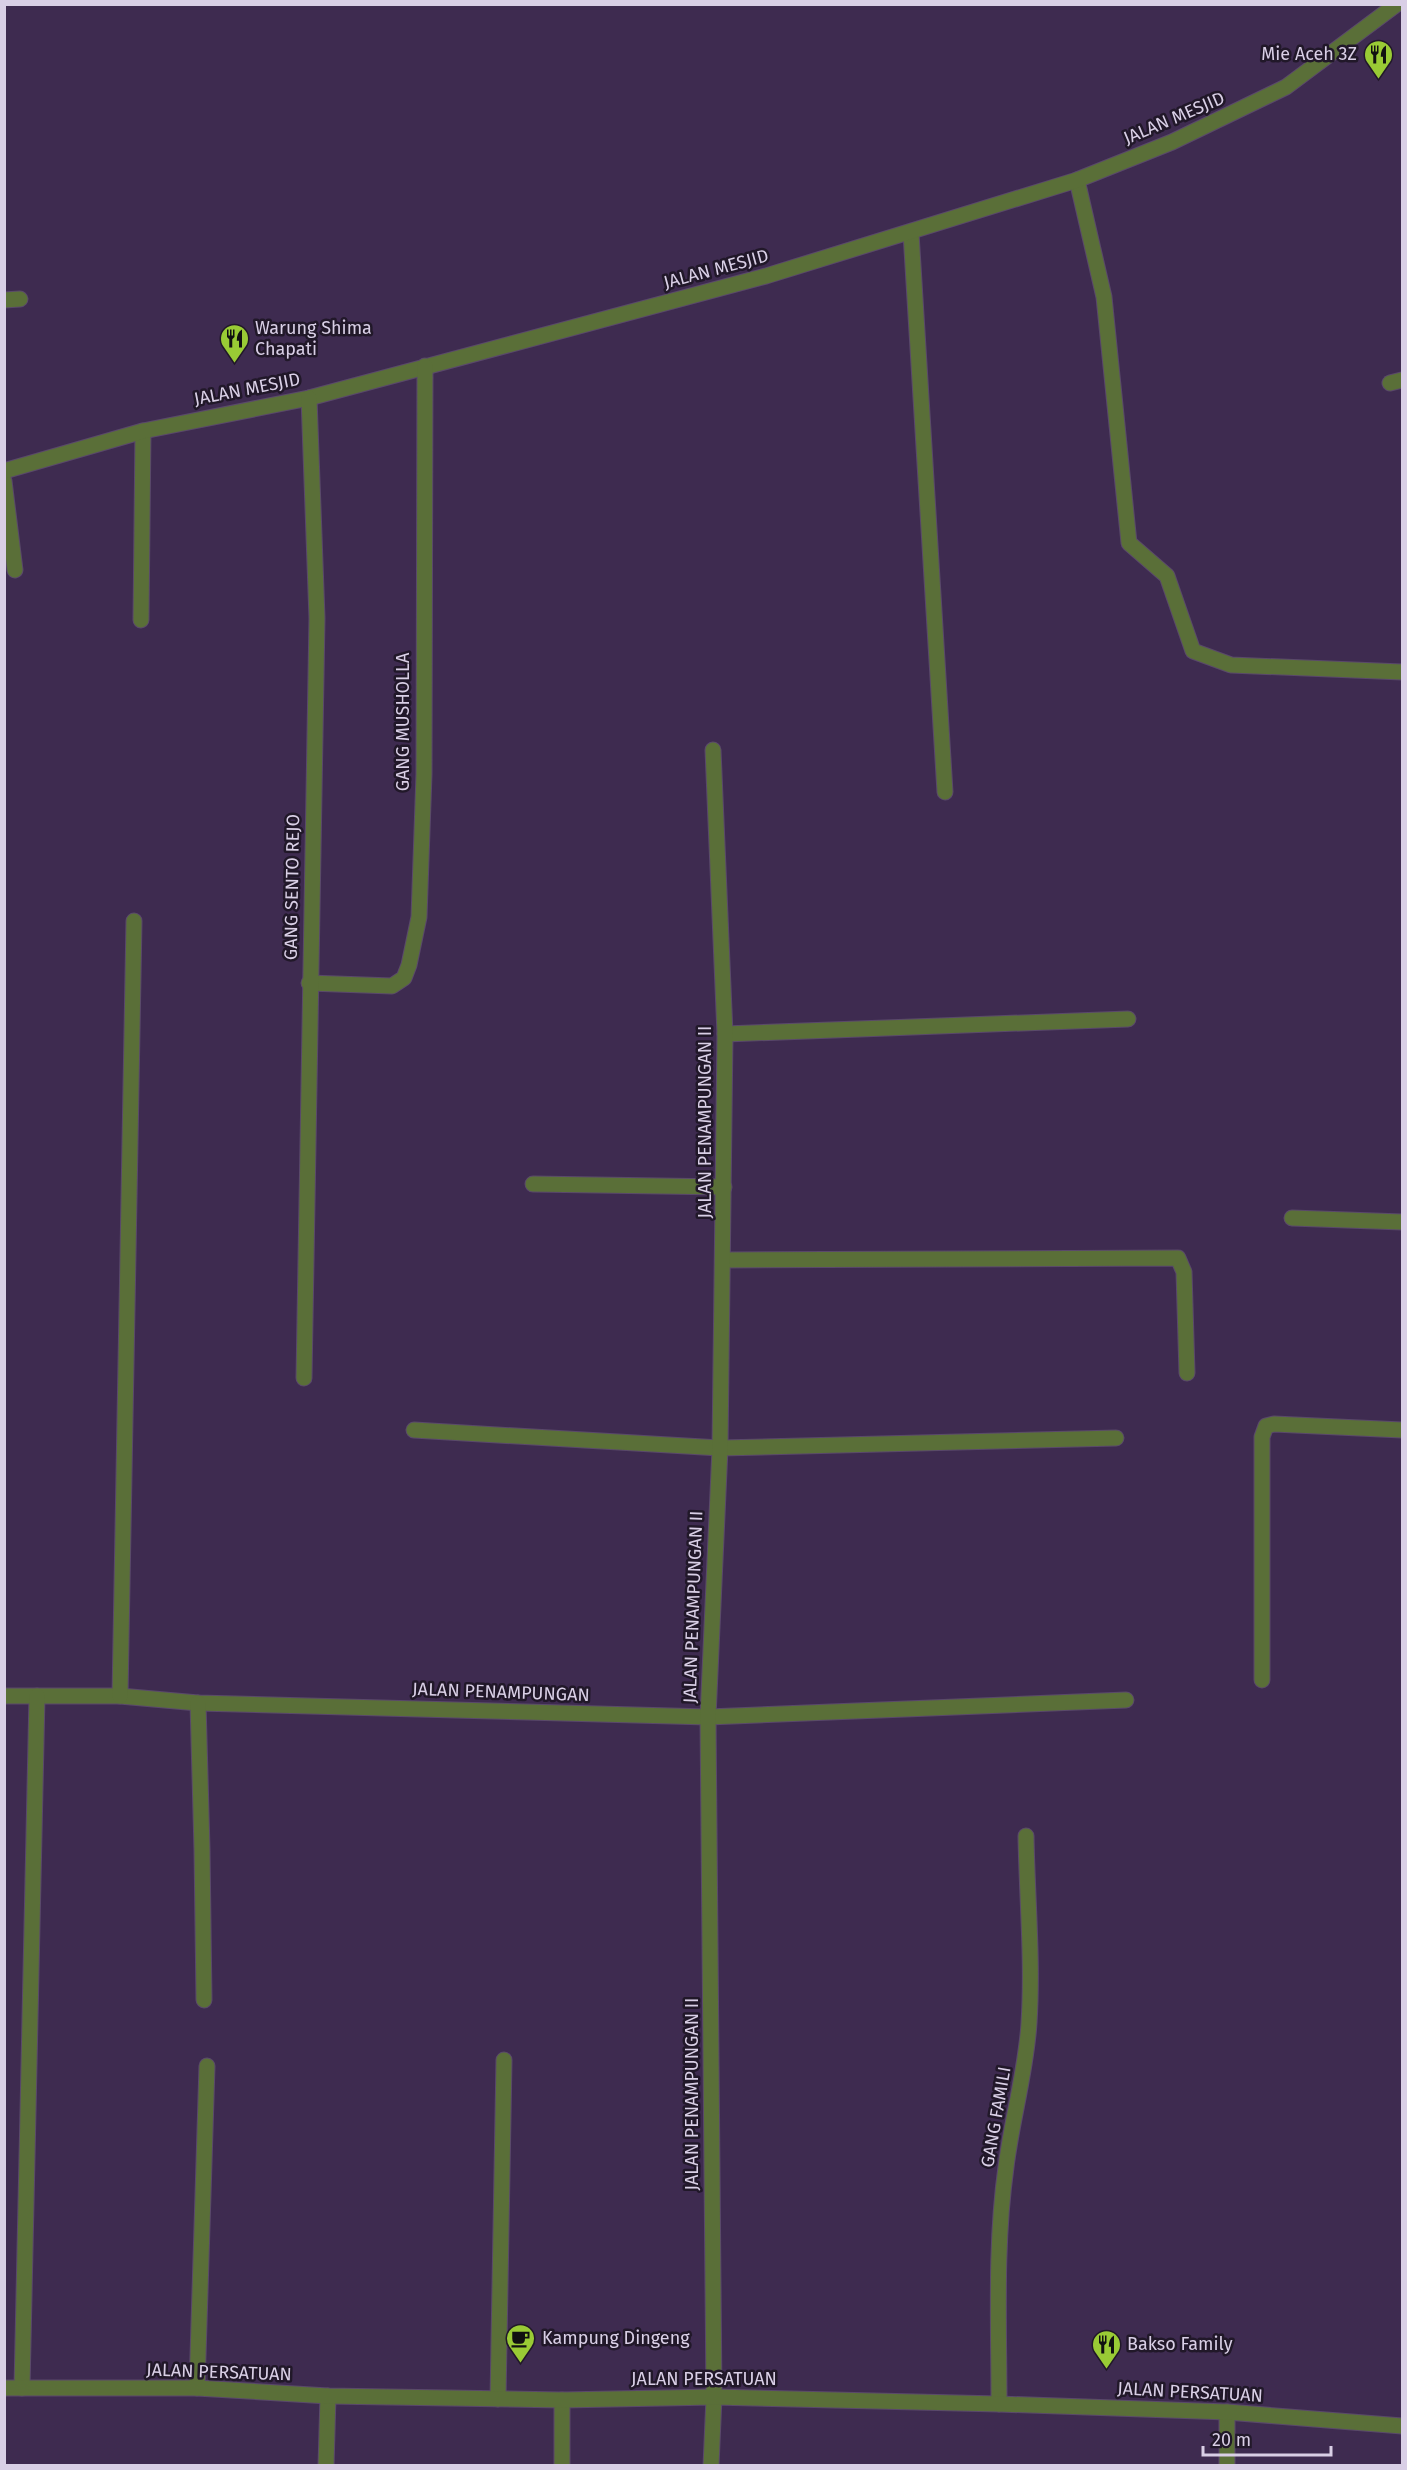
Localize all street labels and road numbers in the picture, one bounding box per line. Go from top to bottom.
street label: JALAN MESJID [1120,87,1228,149]
street label: JALAN MESJID [661,244,771,294]
street label: JALAN MESJID [192,368,302,410]
street label: GANG MUSHOLLA [392,652,414,791]
street label: GANG SENTO REJO [280,814,304,960]
street label: JALAN PENAMPUNGAN II [694,1026,716,1218]
street label: JALAN PENAMPUNGAN II [679,1510,707,1704]
street label: JALAN PENAMPUNGAN [412,1678,590,1706]
street label: JALAN PENAMPUNGAN II [681,1998,703,2190]
street label: GANG FAMILI [976,2065,1016,2169]
street label: JALAN PERSATUAN [146,2358,292,2386]
street label: JALAN PERSATUAN [631,2368,777,2390]
street label: JALAN PERSATUAN [1117,2377,1263,2407]

